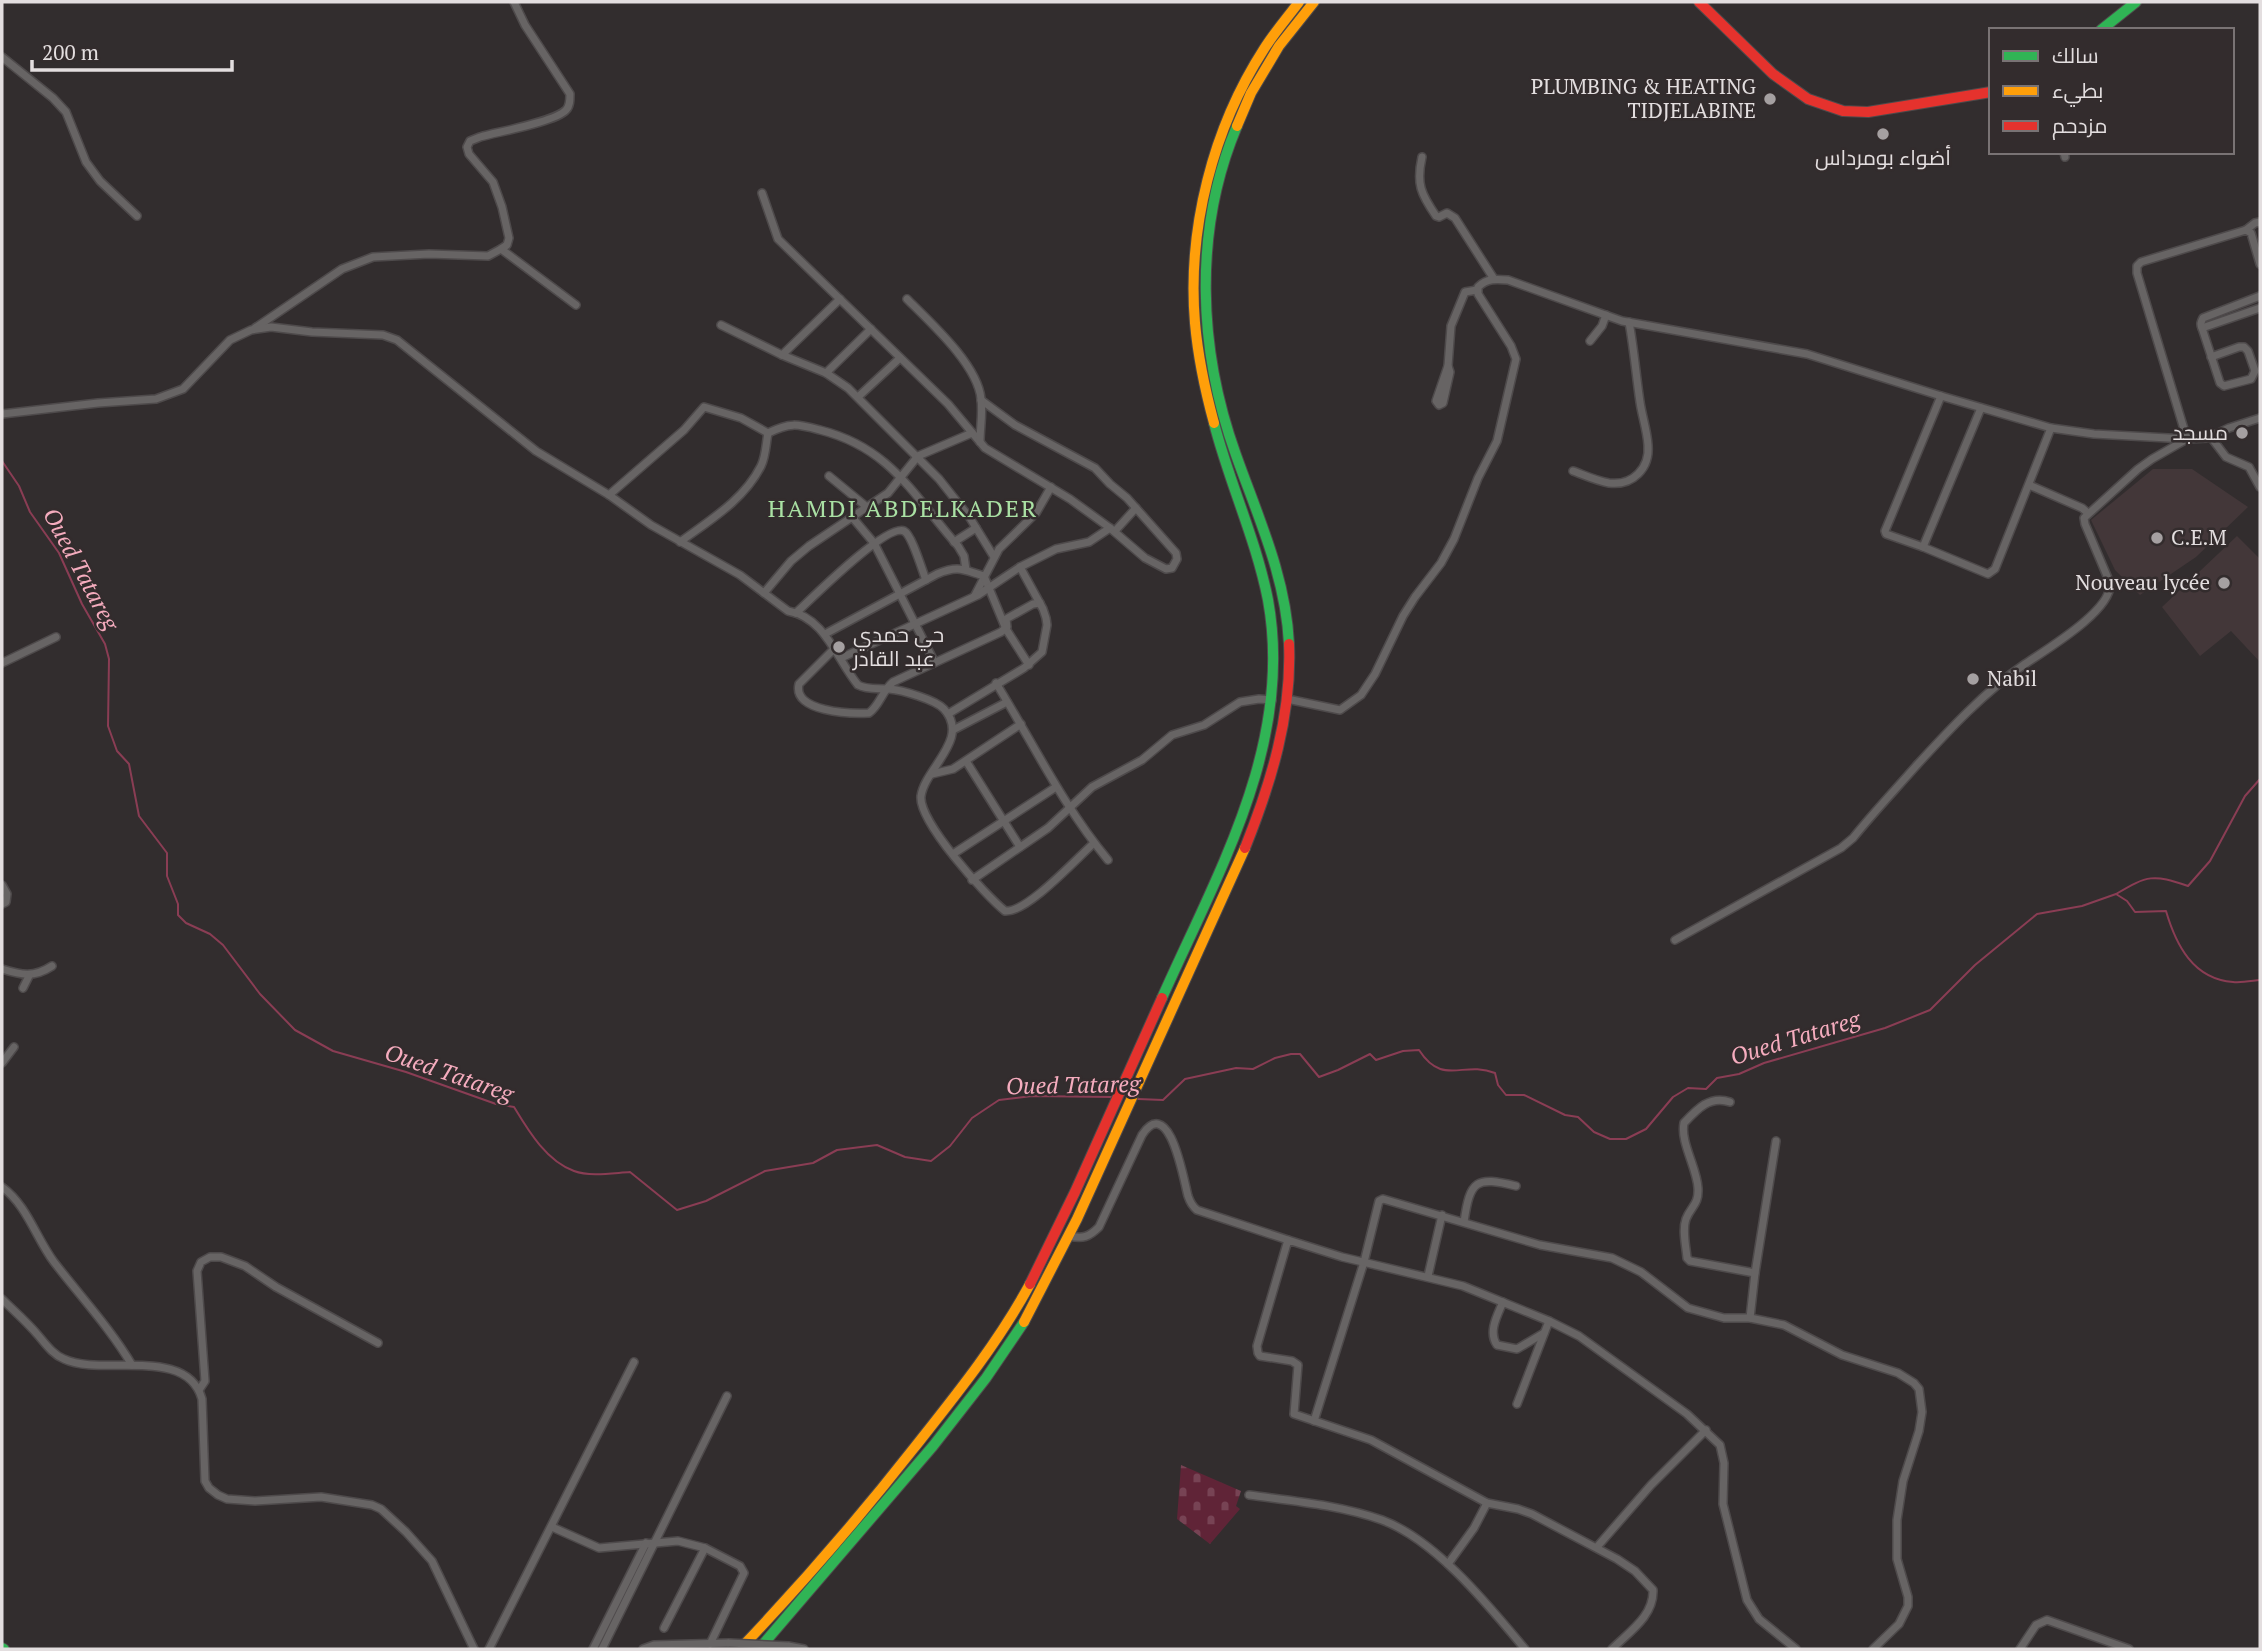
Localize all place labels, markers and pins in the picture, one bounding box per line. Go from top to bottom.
place label: PLUMBING & HEATING TIDJELABINE [1531,72,1757,124]
marker: PLUMBING & HEATING TIDJELABINE [1762,91,1778,107]
marker: أضواء بومرداس [1875,126,1891,142]
place label: أضواء بومرداس [1815,143,1951,171]
place label: مسجد [2173,418,2228,446]
marker: مسجد [2234,425,2250,441]
place label: C.E.M [2171,523,2227,551]
marker: C.E.M [2149,530,2165,546]
place label: Nouveau lycée [2075,568,2210,596]
marker: Nouveau lycée [2216,575,2232,591]
place label: حي حمدي عبد القادر [852,620,944,672]
marker: حي حمدي عبد القادر [831,639,847,655]
place label: Nabil [1987,664,2037,692]
marker: Nabil [1965,671,1981,687]

